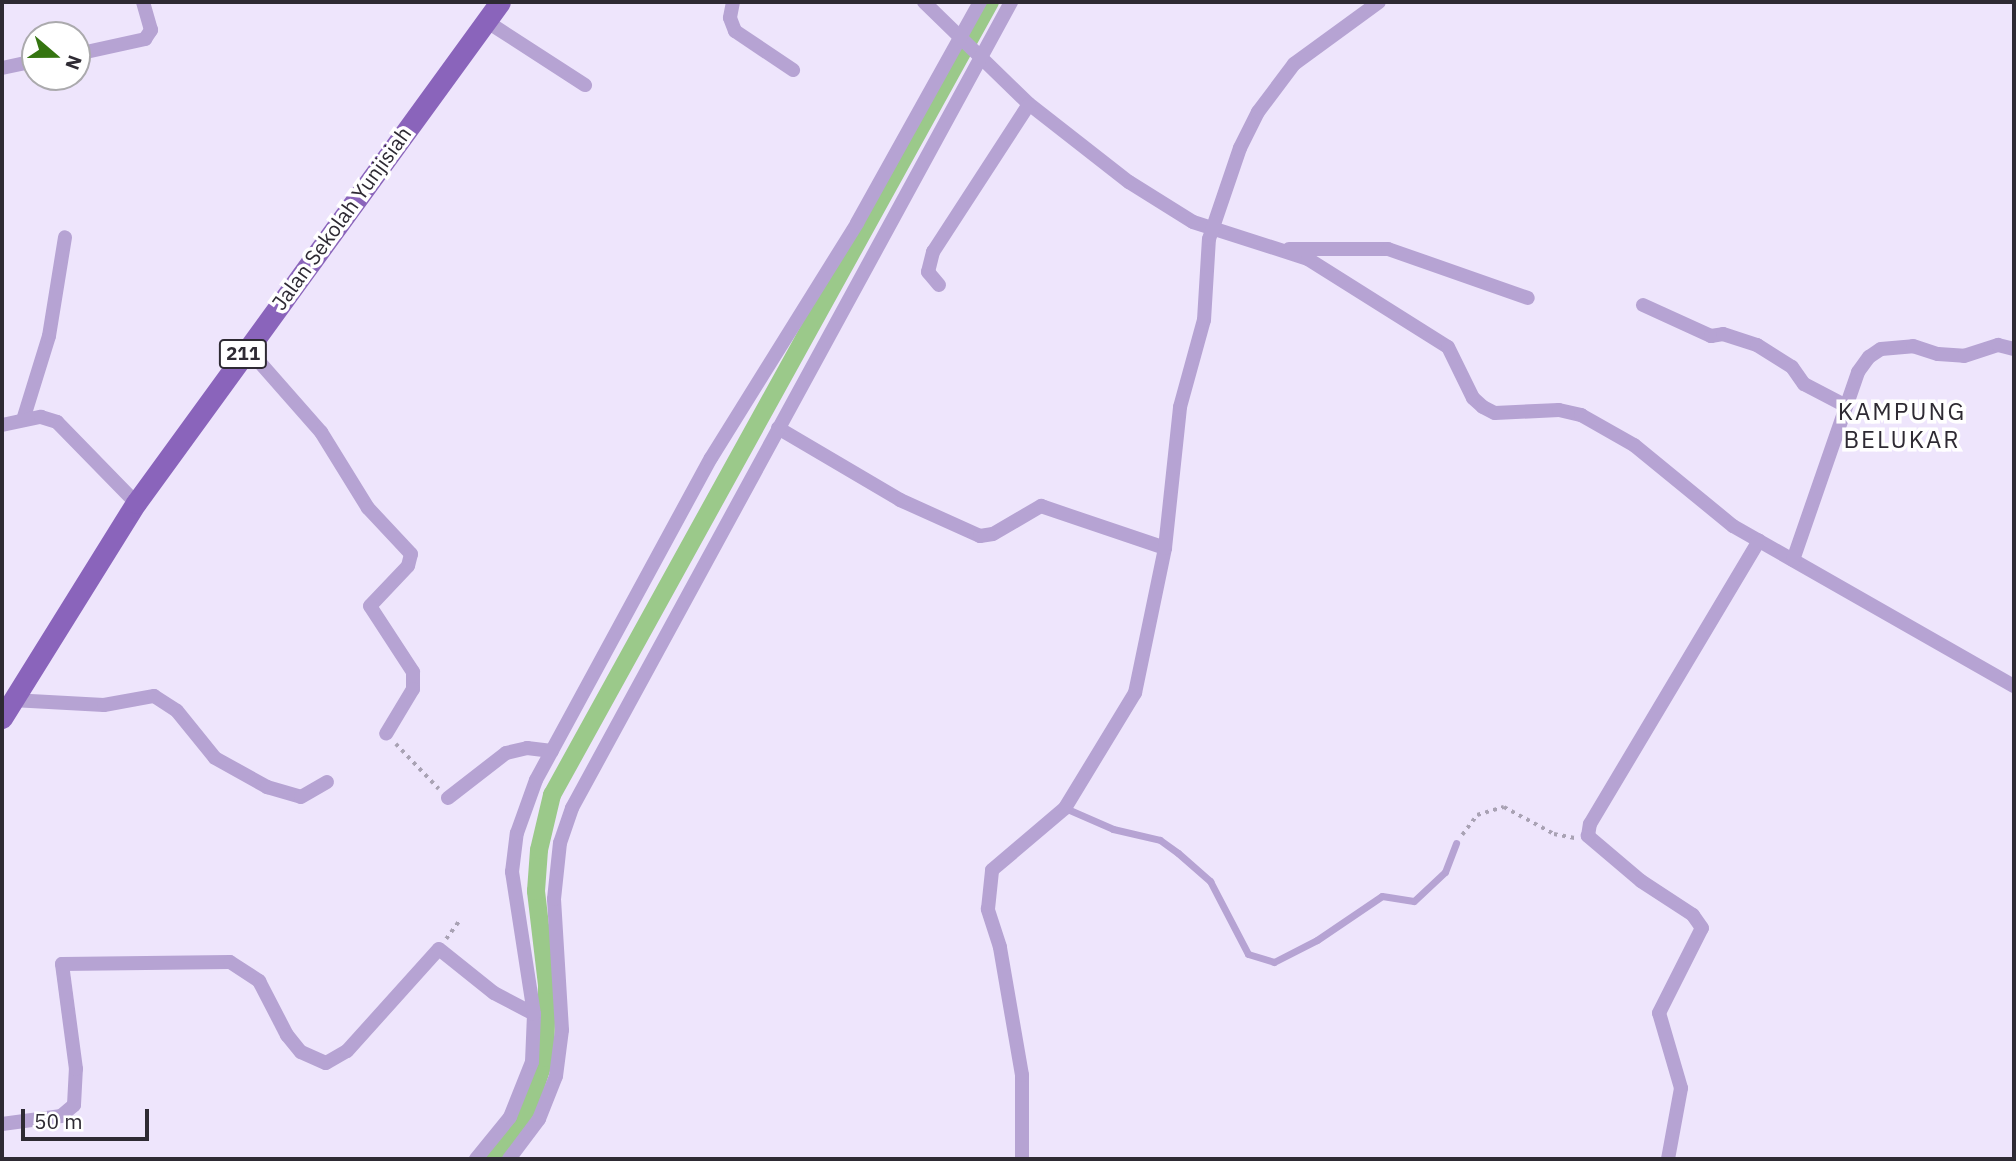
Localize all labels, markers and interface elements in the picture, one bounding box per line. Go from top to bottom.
north arrow [21,21,91,91]
text: N [60,52,87,73]
street label: Jalan Sekolah Yunjisiah [266,121,416,315]
road number: 211 [218,338,268,370]
district label: KAMPUNG BELUKAR [1839,398,1965,454]
scale bar [24,1094,152,1138]
text: 50 m [34,1107,83,1135]

